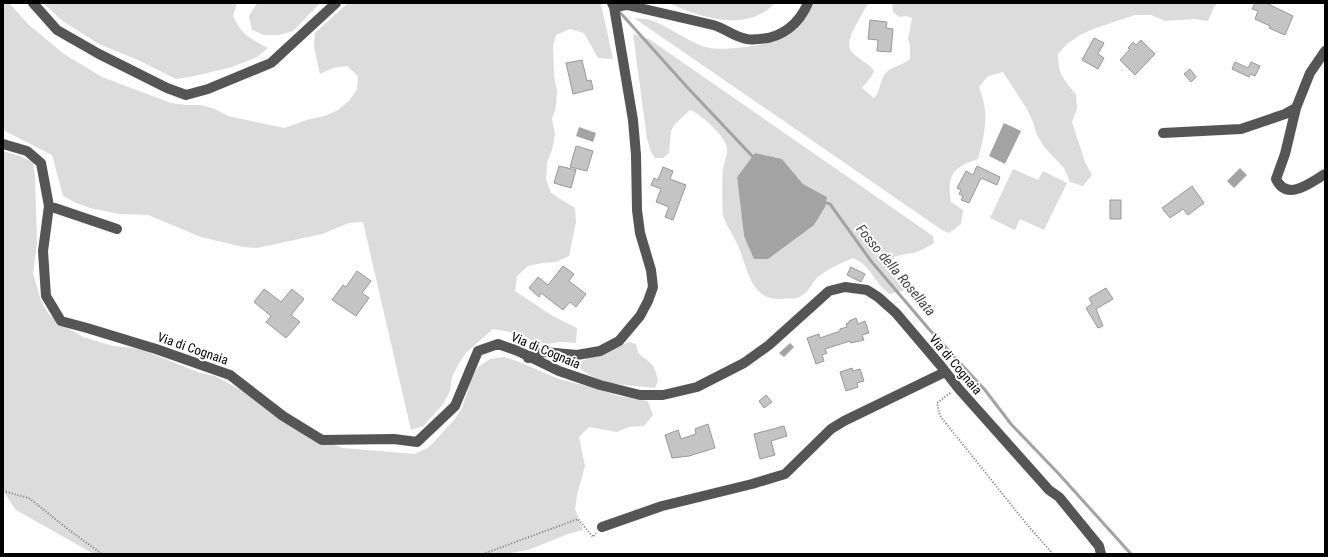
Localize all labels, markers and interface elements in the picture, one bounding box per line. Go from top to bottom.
water label: Fosso della Rosellata [853,221,939,319]
street label: Via di Cognaia [155,329,230,368]
street label: Via di Cognaia [509,329,583,372]
street label: Via di Cognaia [926,331,985,397]

